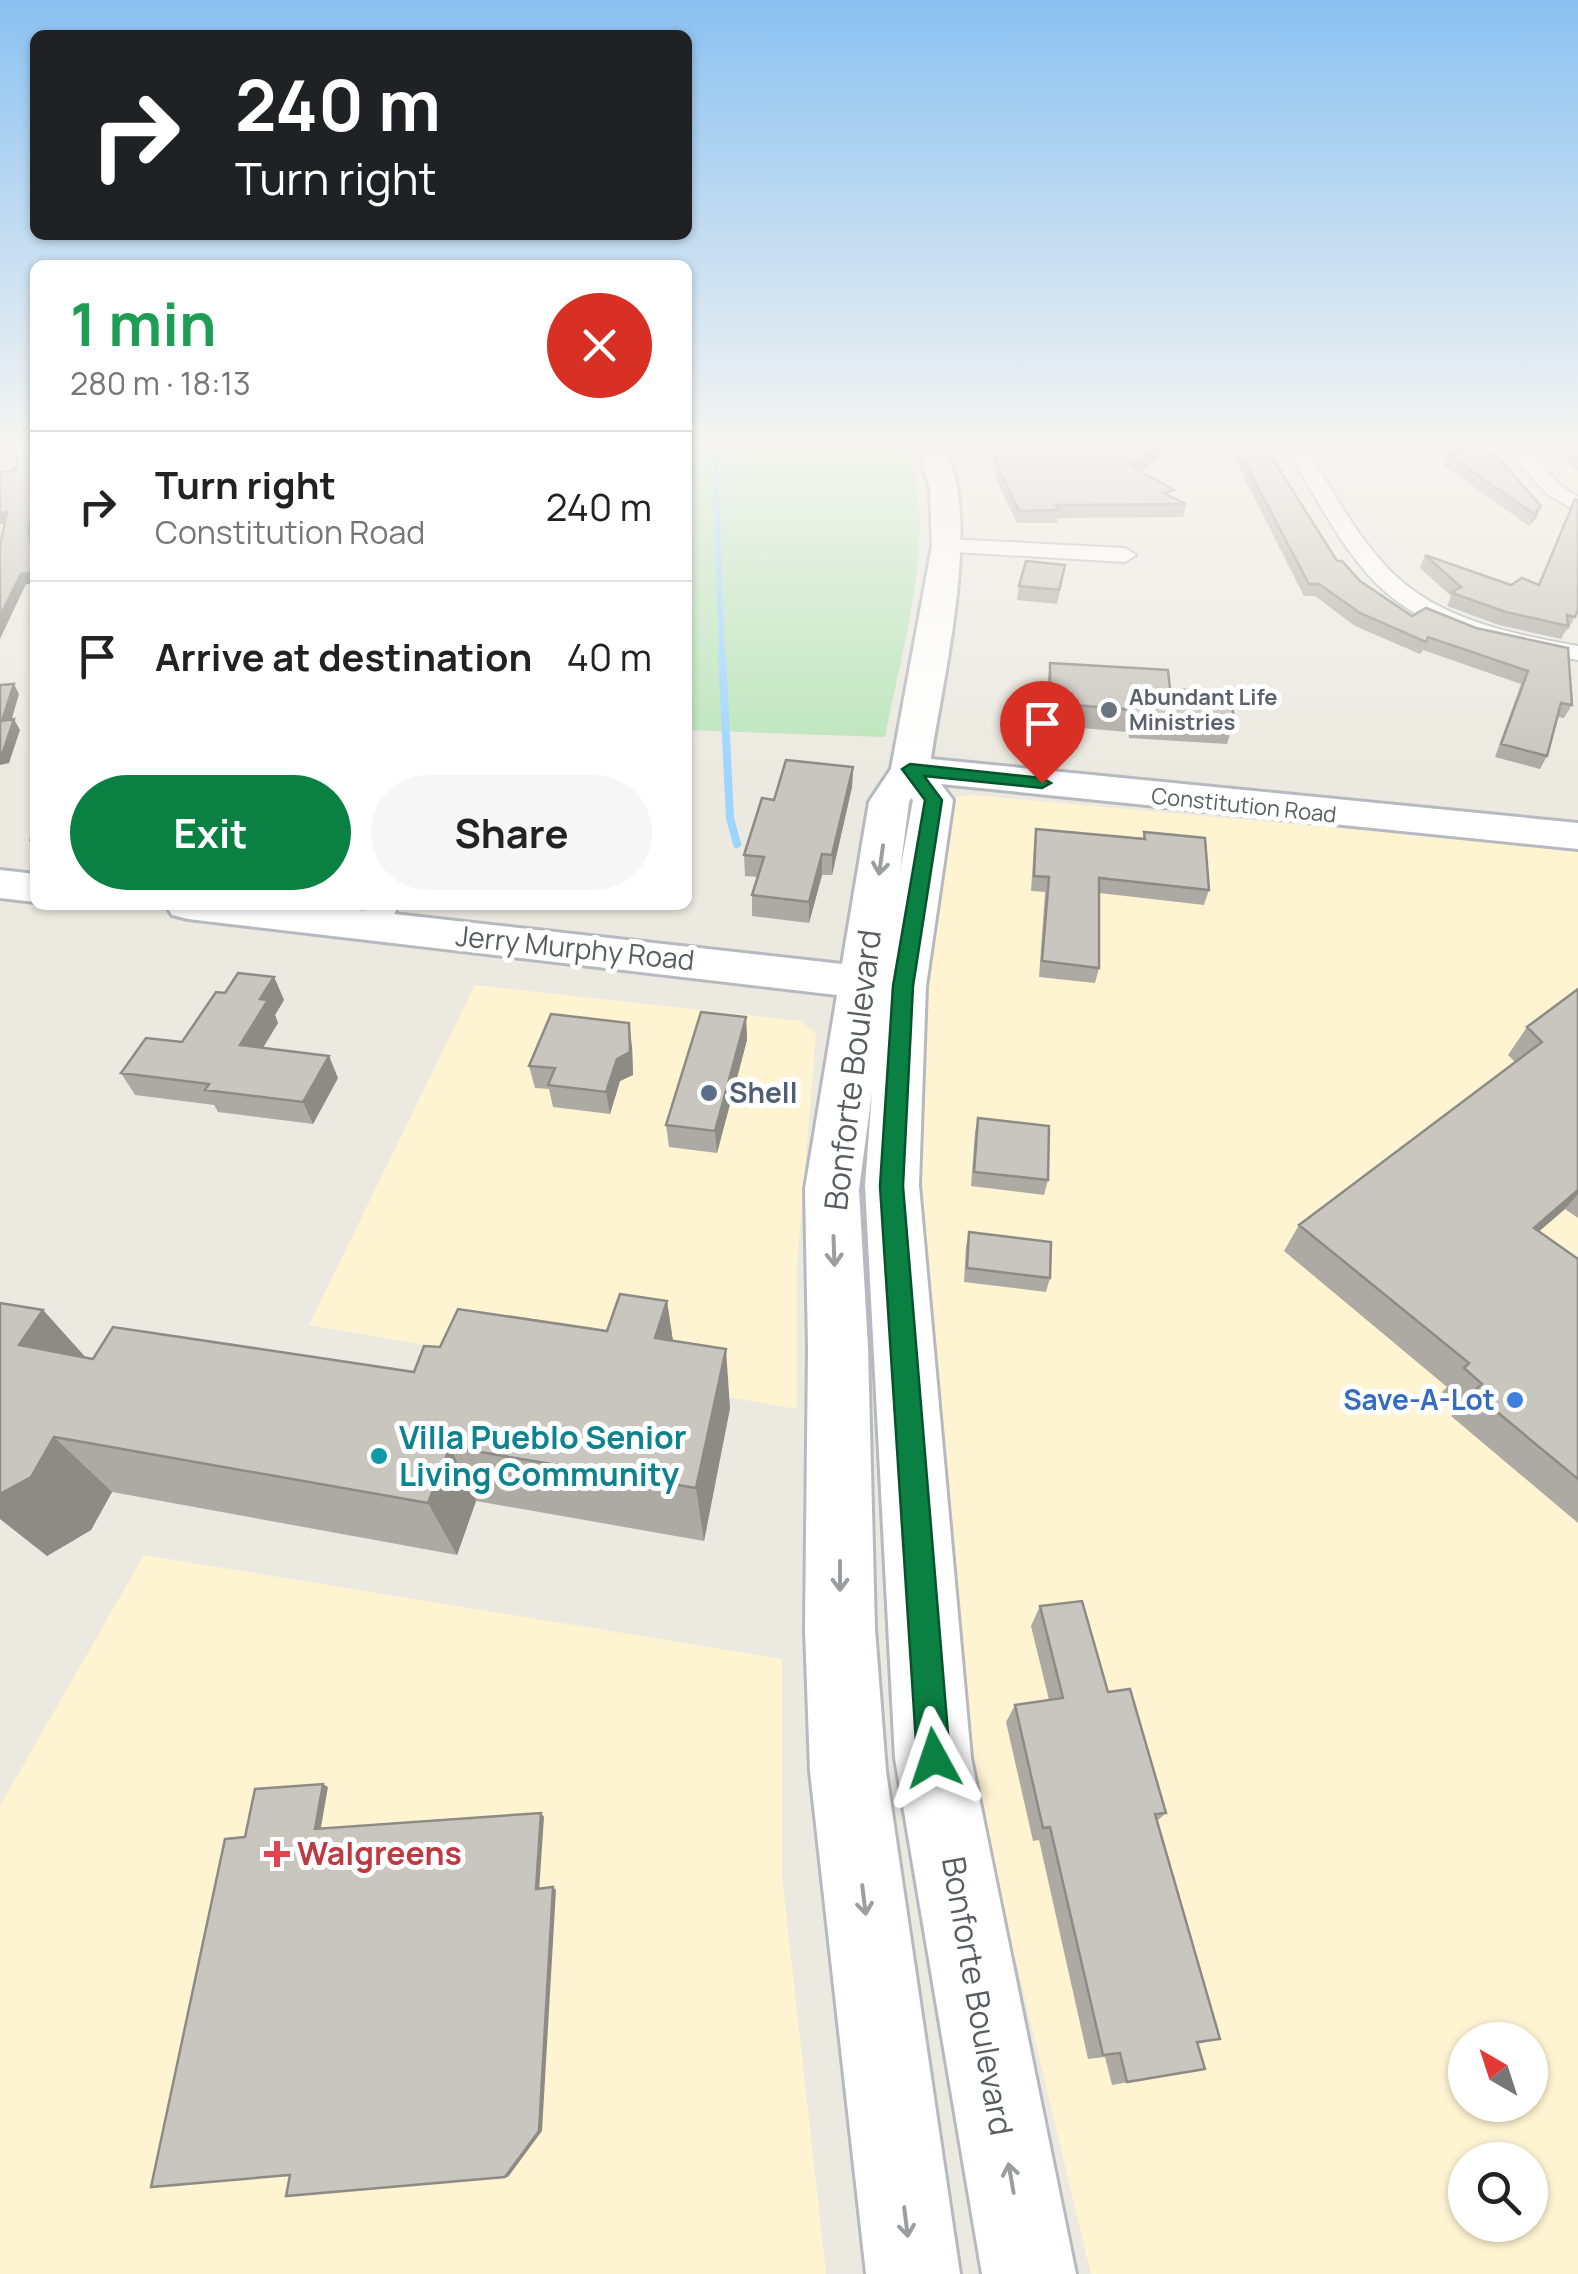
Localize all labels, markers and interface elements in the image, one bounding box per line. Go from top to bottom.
text: 240 m [235,56,441,152]
icon: right [70,70,200,200]
text: Turn right [235,147,436,209]
text: 1 min [70,282,217,364]
button: close [547,293,652,398]
text: 280 m · 18:13 [70,361,251,405]
text: Turn right [155,458,336,510]
icon: right [70,479,125,534]
text: 240 m [546,480,652,532]
text: Constitution Road [155,510,425,554]
icon: arrive [70,629,125,684]
text: Arrive at destination [155,630,532,682]
text: 40 m [567,630,652,682]
pin [1000,681,1085,784]
place label: Abundant Life Ministries [1129,682,1278,737]
icon: arrive [1015,696,1070,751]
marker: Abundant Life Ministries [1098,699,1120,721]
button: Exit [70,775,351,890]
button: Share [371,775,652,890]
street label: Constitution Road [1150,780,1338,830]
one-way arrow [871,843,889,876]
street label: Jerry Murphy Road [454,916,696,978]
street label: Bonforte Boulevard [813,927,891,1213]
place label: Shell [729,1073,798,1111]
marker: Shell [698,1082,720,1104]
one-way arrow [825,1235,844,1267]
place label: Save-A-Lot [1343,1380,1495,1418]
marker: Save-A-Lot [1504,1389,1526,1411]
place label: Villa Pueblo Senior Living Community [399,1415,687,1496]
marker: Villa Pueblo Senior Living Community [368,1445,390,1467]
one-way arrow [830,1560,850,1592]
position arrow [882,1706,986,1810]
place label: Walgreens [297,1831,462,1875]
marker: Walgreens [266,1843,288,1865]
street label: Bonforte Boulevard [932,1853,1024,2139]
one-way arrow [856,1883,874,1916]
north arrow [1448,2022,1548,2122]
map controls [1448,2022,1548,2242]
button: search [1448,2142,1548,2242]
one-way arrow [1001,2162,1020,2195]
one-way arrow [897,2206,916,2238]

